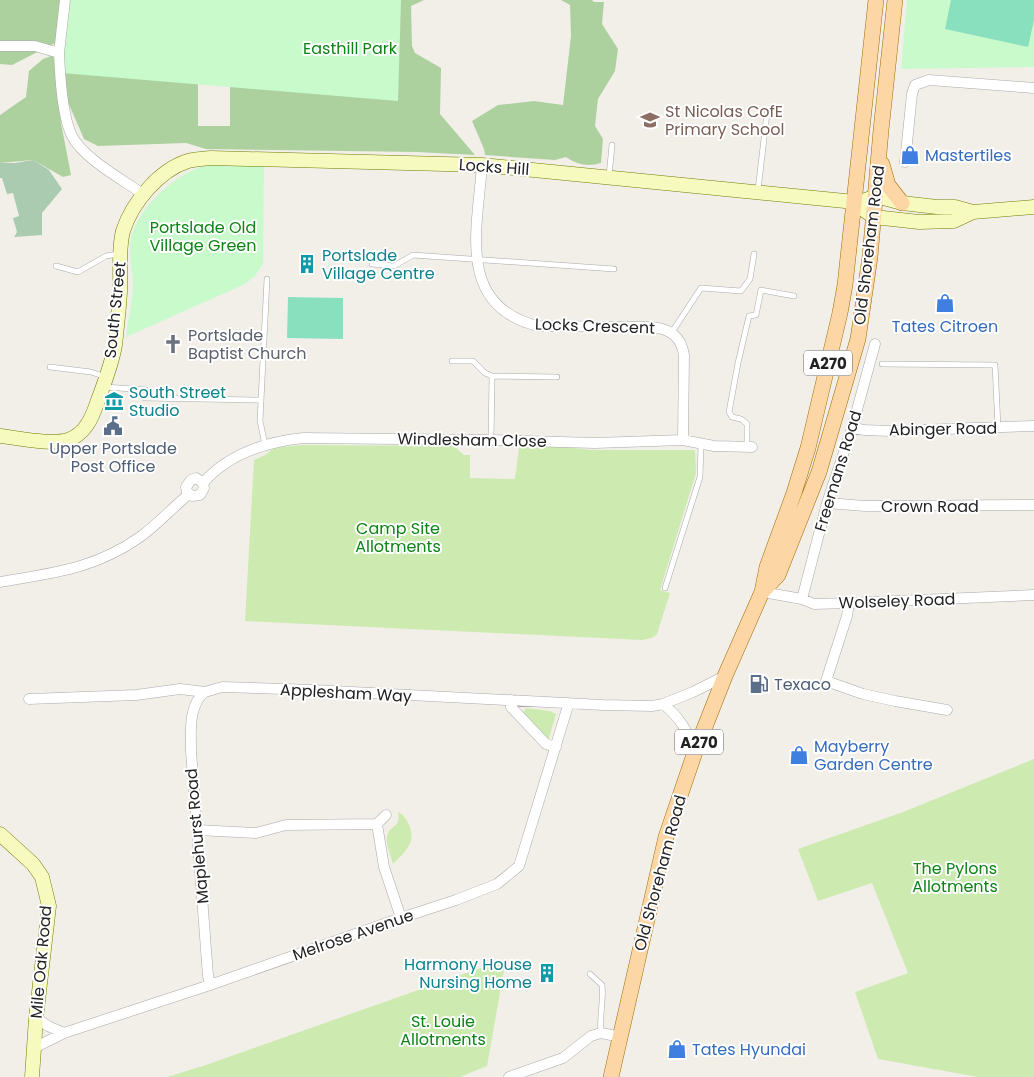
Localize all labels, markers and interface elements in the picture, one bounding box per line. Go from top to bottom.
park label: Easthill Park [303,37,398,60]
place label: St Nicolas CofE Primary School [665,100,784,141]
school or university icon: St Nicolas CofE Primary School [639,109,661,131]
shop icon: Mastertiles [899,144,921,166]
place label: Mastertiles [925,144,1012,167]
street label: Locks Hill [458,153,530,181]
street label: Old Shoreham Road [848,164,890,326]
park label: Portslade Old Village Green [150,216,256,257]
place label: Portslade Village Centre [322,244,435,285]
building icon: Portslade Village Centre [296,253,318,275]
street label: South Street [98,260,132,359]
shop icon: Tates Citroen [934,292,956,314]
street label: Locks Crescent [535,312,656,340]
place label: Tates Citroen [892,315,998,338]
place label: Portslade Baptist Church [188,324,306,365]
church icon: Portslade Baptist Church [162,333,184,355]
road number: A270 [804,350,852,376]
place label: South Street Studio [129,381,226,422]
museum icon: South Street Studio [103,390,125,412]
street label: Freemans Road [809,408,867,534]
public building icon: Upper Portslade Post Office [102,415,124,437]
street label: Abinger Road [889,417,997,441]
street label: Windlesham Close [397,427,547,453]
place label: Upper Portslade Post Office [49,437,177,478]
street label: Crown Road [881,495,979,518]
park label: Camp Site Allotments [355,517,441,558]
street label: Wolseley Road [838,587,956,615]
fuel station icon: Texaco [748,673,770,695]
place label: Texaco [774,673,831,696]
street label: Applesham Way [280,678,412,708]
road number: A270 [675,730,723,754]
place label: Mayberry Garden Centre [814,735,933,776]
shop icon: Mayberry Garden Centre [788,744,810,766]
street label: Maplehurst Road [180,767,214,905]
street label: Old Shoreham Road [628,792,692,954]
park label: The Pylons Allotments [912,857,998,898]
street label: Melrose Avenue [289,904,417,966]
street label: Mile Oak Road [25,905,57,1019]
place label: Harmony House Nursing Home [404,953,532,994]
building icon: Harmony House Nursing Home [536,962,558,984]
park label: St. Louie Allotments [400,1010,486,1051]
shop icon: Tates Hyundai [666,1038,688,1060]
place label: Tates Hyundai [692,1038,806,1061]

